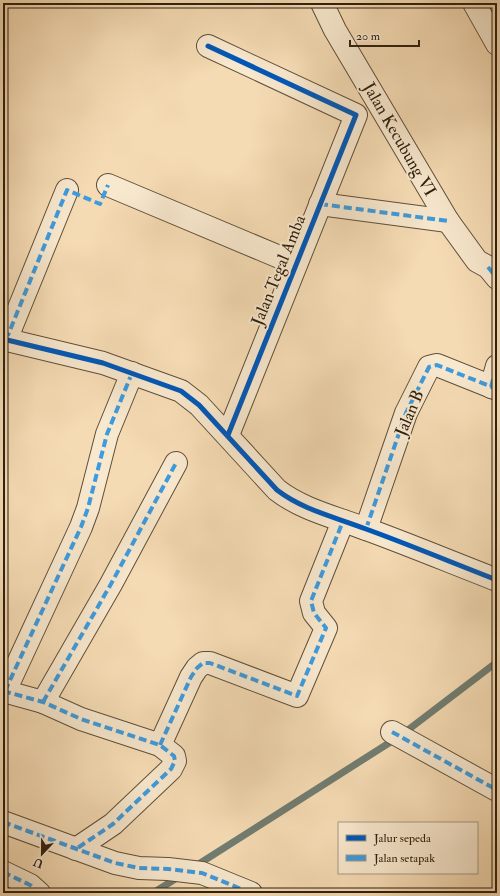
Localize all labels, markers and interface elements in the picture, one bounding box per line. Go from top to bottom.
scale bar [350,22,419,48]
text: 20 m [356,29,381,44]
street label: Jalan Kecubung VI [357,78,441,201]
street label: Jalan Tegal Amba [246,211,311,330]
street label: Jalan B [390,387,429,441]
legend [338,822,478,874]
text: Jalur sepeda [373,831,432,846]
north arrow [22,834,62,874]
text: Jalan setapak [373,851,435,866]
text: U [31,855,45,871]

